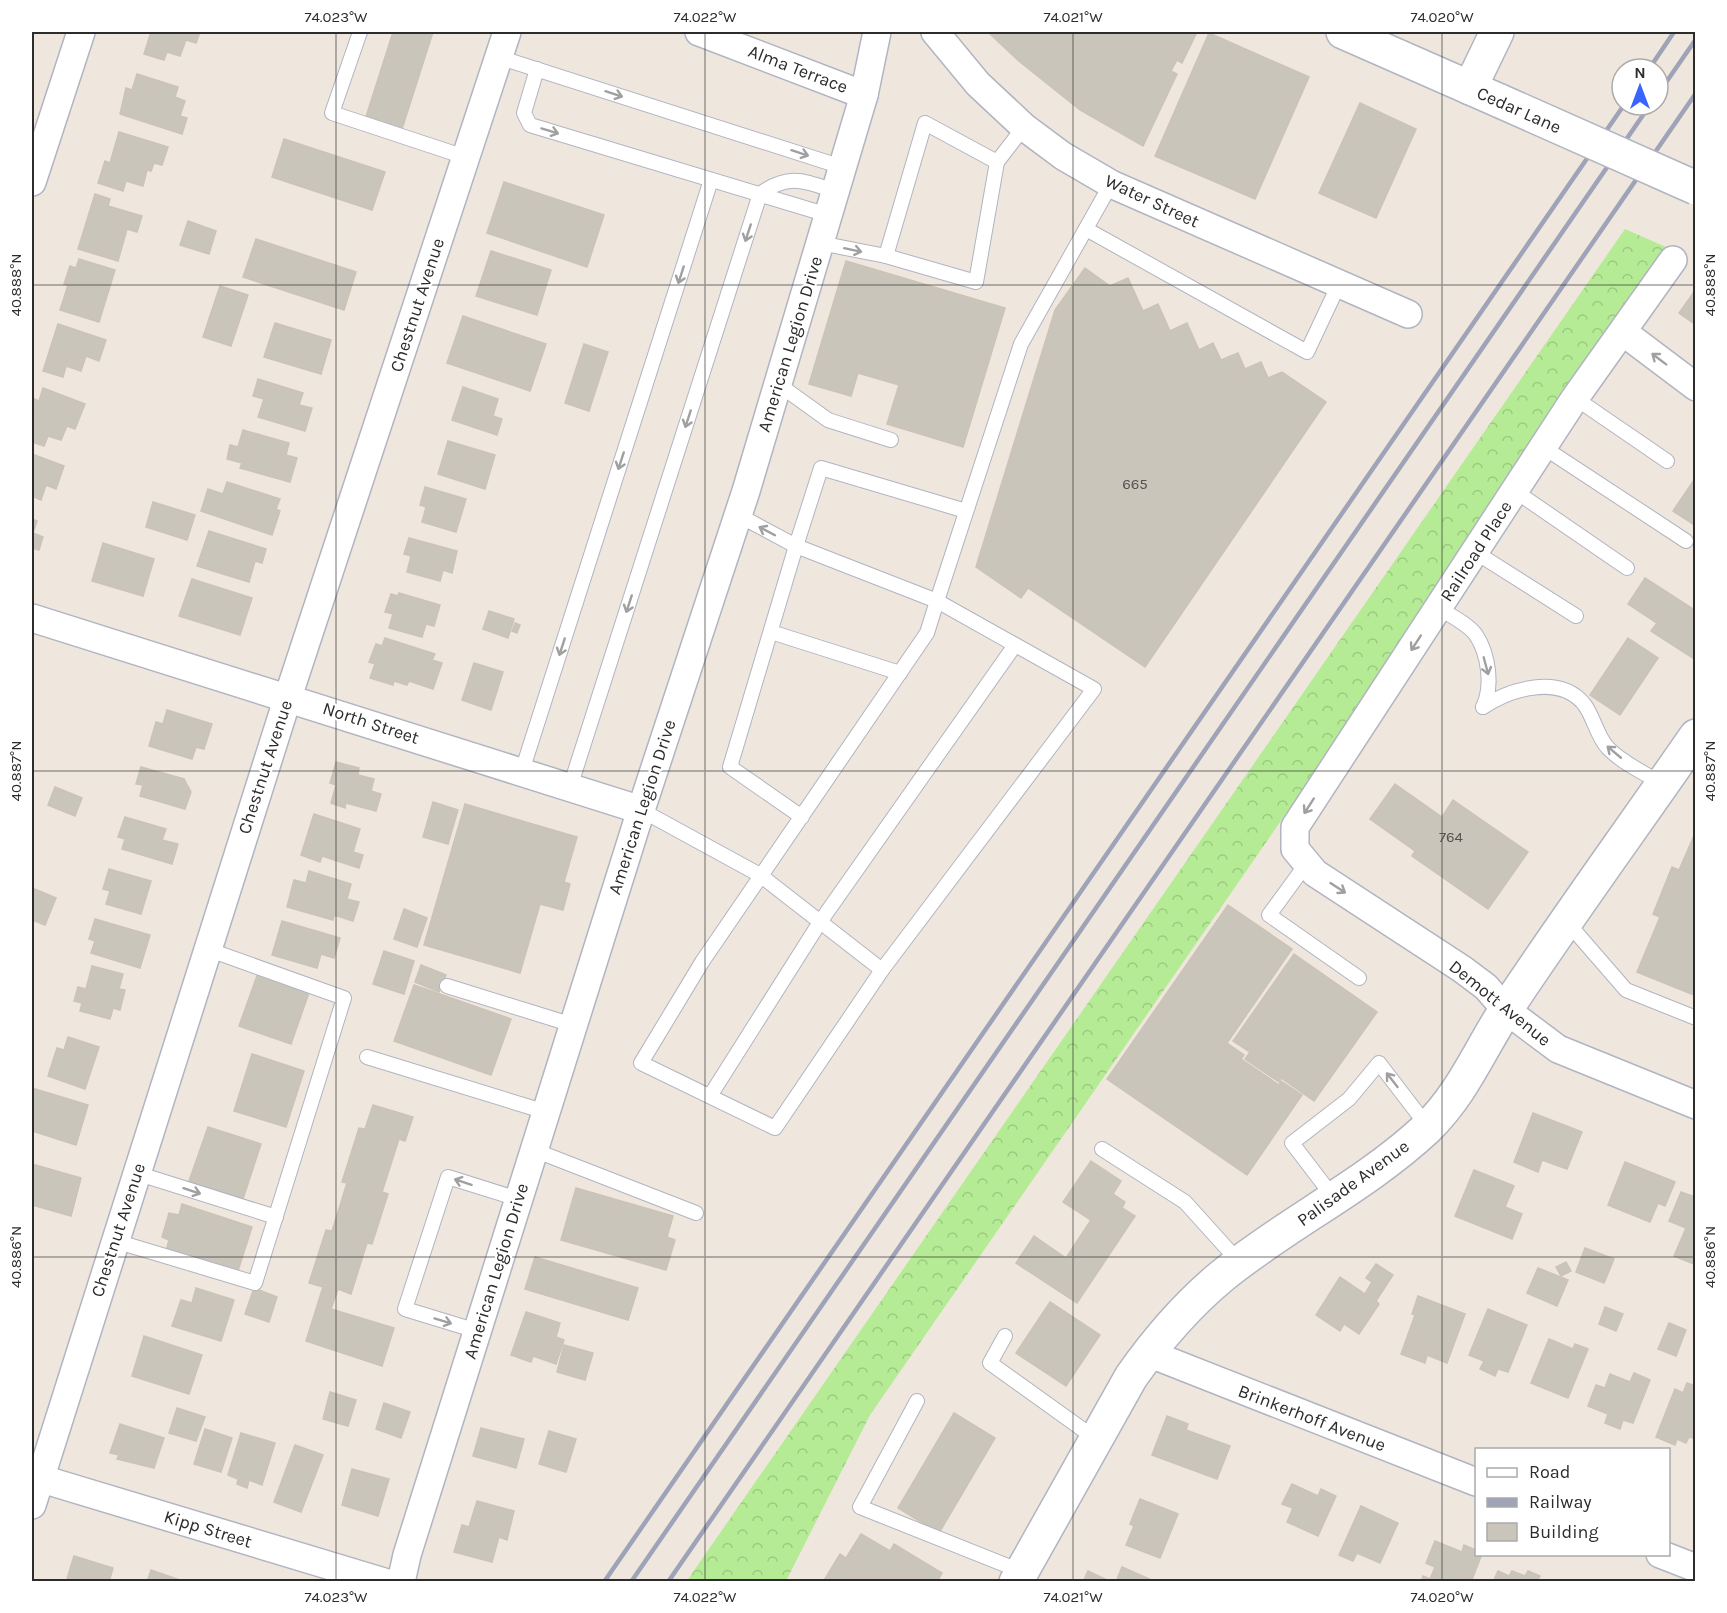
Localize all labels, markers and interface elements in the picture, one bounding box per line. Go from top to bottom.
text: 74.023°W [304,8,368,26]
text: 74.022°W [674,8,737,26]
text: 74.021°W [1043,8,1103,26]
text: 74.020°W [1410,8,1474,26]
street label: Alma Terrace [745,40,851,98]
north arrow [1610,57,1670,117]
text: N [1634,63,1646,82]
street label: Cedar Lane [1473,82,1565,138]
one-way arrow [604,89,623,100]
one-way arrow [540,126,559,137]
one-way arrow [790,148,809,159]
street label: Water Street [1101,170,1203,233]
one-way arrow [741,223,752,242]
street label: Chestnut Avenue [385,235,449,375]
one-way arrow [843,244,862,256]
street label: American Legion Drive [753,253,827,435]
text: 40.888°N [7,254,25,316]
text: 40.888°N [1701,254,1719,316]
one-way arrow [674,265,685,284]
one-way arrow [1652,353,1668,366]
one-way arrow [682,409,693,428]
one-way arrow [615,451,626,470]
house number: 665 [1122,475,1148,493]
street label: Railroad Place [1435,496,1517,606]
one-way arrow [758,524,776,536]
one-way arrow [622,594,633,613]
one-way arrow [1409,634,1422,651]
one-way arrow [555,637,566,656]
one-way arrow [1481,656,1492,675]
street label: Chestnut Avenue [233,697,297,837]
street label: North Street [320,697,422,749]
street label: American Legion Drive [603,717,681,897]
text: 40.887°N [7,741,25,801]
text: 40.887°N [1701,741,1719,801]
one-way arrow [1606,745,1622,758]
one-way arrow [1303,797,1315,814]
house number: 764 [1439,828,1464,846]
one-way arrow [1329,882,1345,894]
street label: Demott Avenue [1445,955,1555,1051]
one-way arrow [1386,1073,1399,1089]
street label: Palisade Avenue [1293,1135,1413,1231]
street label: Chestnut Avenue [86,1160,150,1300]
one-way arrow [454,1176,473,1187]
street label: American Legion Drive [459,1180,533,1362]
one-way arrow [182,1186,201,1197]
text: 40.886°N [7,1226,25,1288]
text: 40.886°N [1701,1226,1719,1288]
one-way arrow [433,1316,452,1327]
street label: Brinkerhoff Avenue [1235,1380,1389,1456]
legend [1475,1448,1670,1556]
text: Road [1529,1461,1570,1483]
text: Railway [1529,1491,1592,1513]
street label: Kipp Street [161,1505,255,1553]
text: Building [1529,1521,1599,1543]
text: 74.023°W [304,1588,368,1606]
text: 74.022°W [674,1588,737,1606]
text: 74.021°W [1043,1588,1103,1606]
text: 74.020°W [1410,1588,1474,1606]

